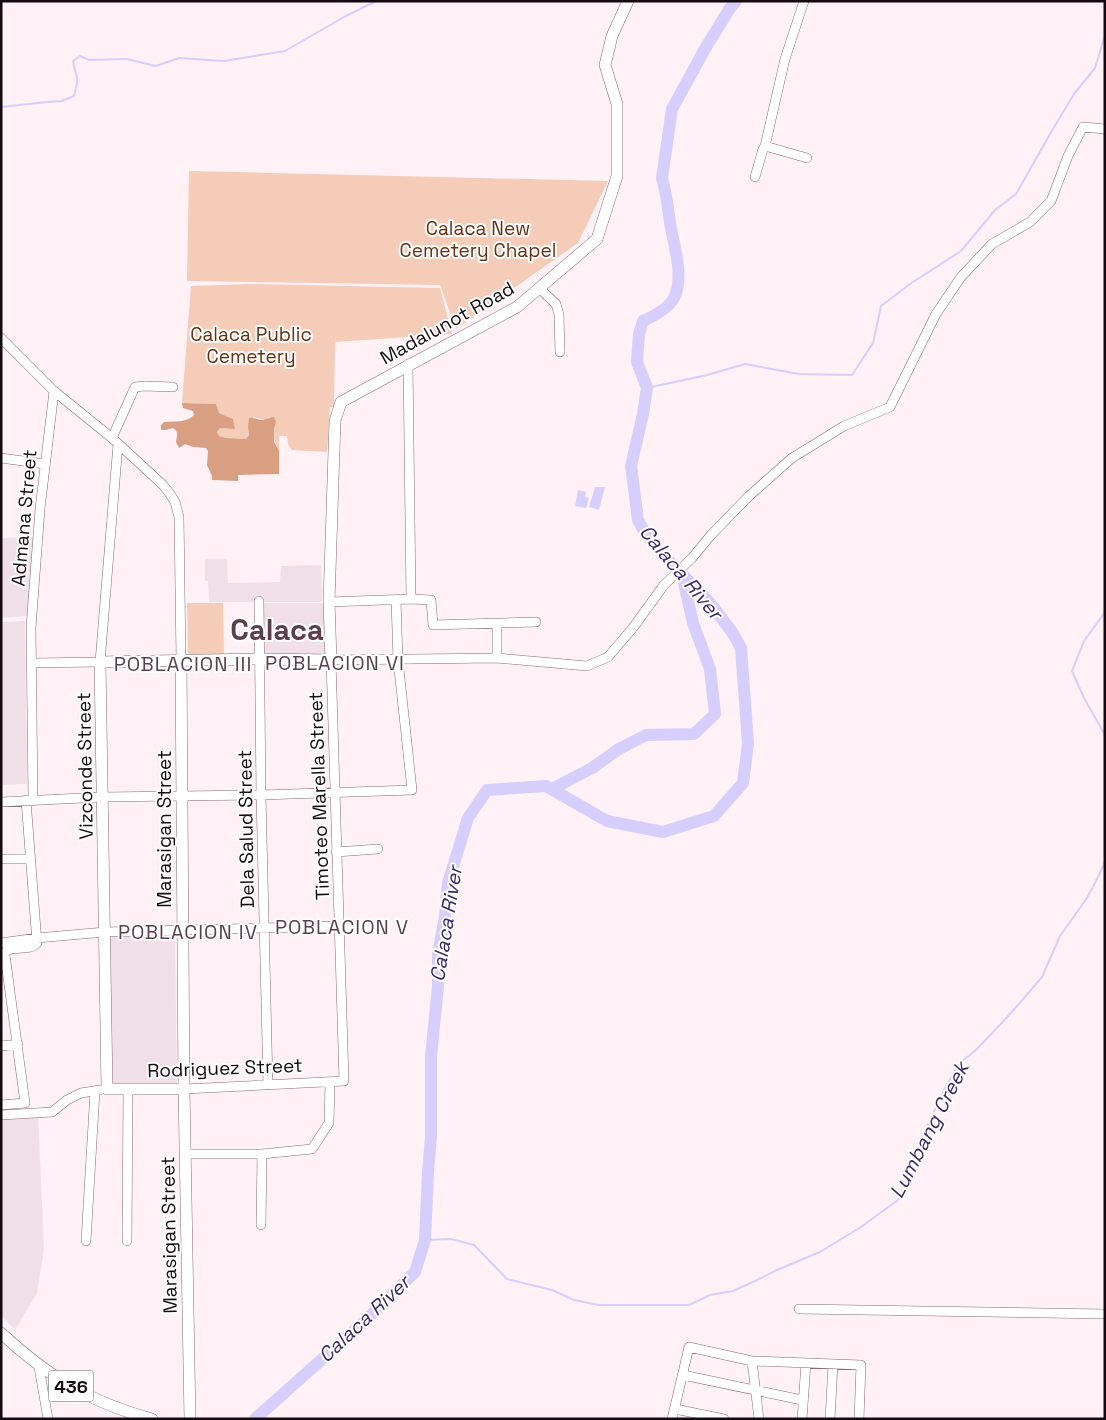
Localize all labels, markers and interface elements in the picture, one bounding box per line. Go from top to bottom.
park label: Calaca New Cemetery Chapel [400,216,556,263]
street label: Madalunot Road [375,276,519,370]
park label: Calaca Public Cemetery [190,322,312,369]
street label: Admana Street [6,449,42,587]
water label: Calaca River [634,519,730,627]
district label: Calaca [230,611,324,648]
district label: POBLACION VI [265,650,405,676]
district label: POBLACION III [114,651,252,677]
street label: Vizconde Street [71,692,99,840]
street label: Timoteo Marella Street [303,692,335,900]
street label: Marasigan Street [152,750,177,908]
street label: Dela Salud Street [232,750,260,908]
water label: Calaca River [424,862,468,983]
district label: POBLACION V [275,914,409,940]
district label: POBLACION IV [118,919,258,945]
street label: Rodriguez Street [147,1053,303,1083]
water label: Lumbang Creek [884,1056,976,1202]
street label: Marasigan Street [155,1156,183,1314]
water label: Calaca River [313,1268,417,1368]
road number: 436 [48,1370,94,1402]

